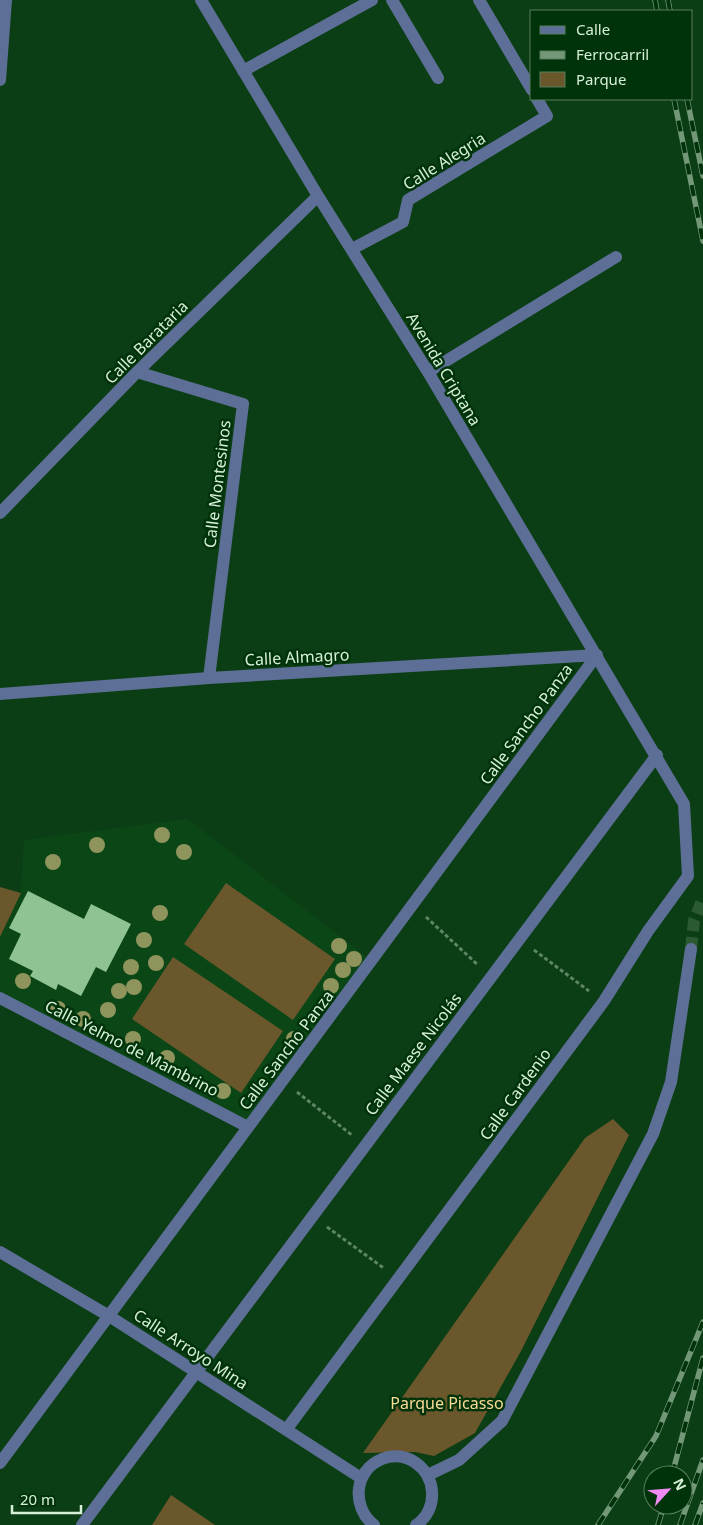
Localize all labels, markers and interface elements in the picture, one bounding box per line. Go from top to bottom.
legend [530,10,693,100]
text: Calle [576,19,610,39]
text: Ferrocarril [576,44,649,64]
text: Parque [576,69,626,89]
street label: Calle Alegria [399,127,489,195]
street label: Calle Barataria [99,295,193,389]
street label: Avenida Criptana [401,308,487,430]
street label: Calle Montesinos [198,419,236,549]
street label: Calle Almagro [244,643,350,671]
street label: Calle Sancho Panza [475,659,577,789]
street label: Calle Sancho Panza [234,986,338,1114]
street label: Calle Maese Nicolás [360,988,466,1120]
street label: Calle Yelmo de Mambrino [41,995,223,1101]
street label: Calle Cardenio [474,1044,556,1144]
street label: Calle Arroyo Mina [129,1304,253,1394]
park label: Parque Picasso [390,1392,504,1414]
north arrow [643,1465,693,1515]
text: N [669,1475,691,1493]
scale bar [12,1482,81,1514]
text: 20 m [20,1489,55,1509]

